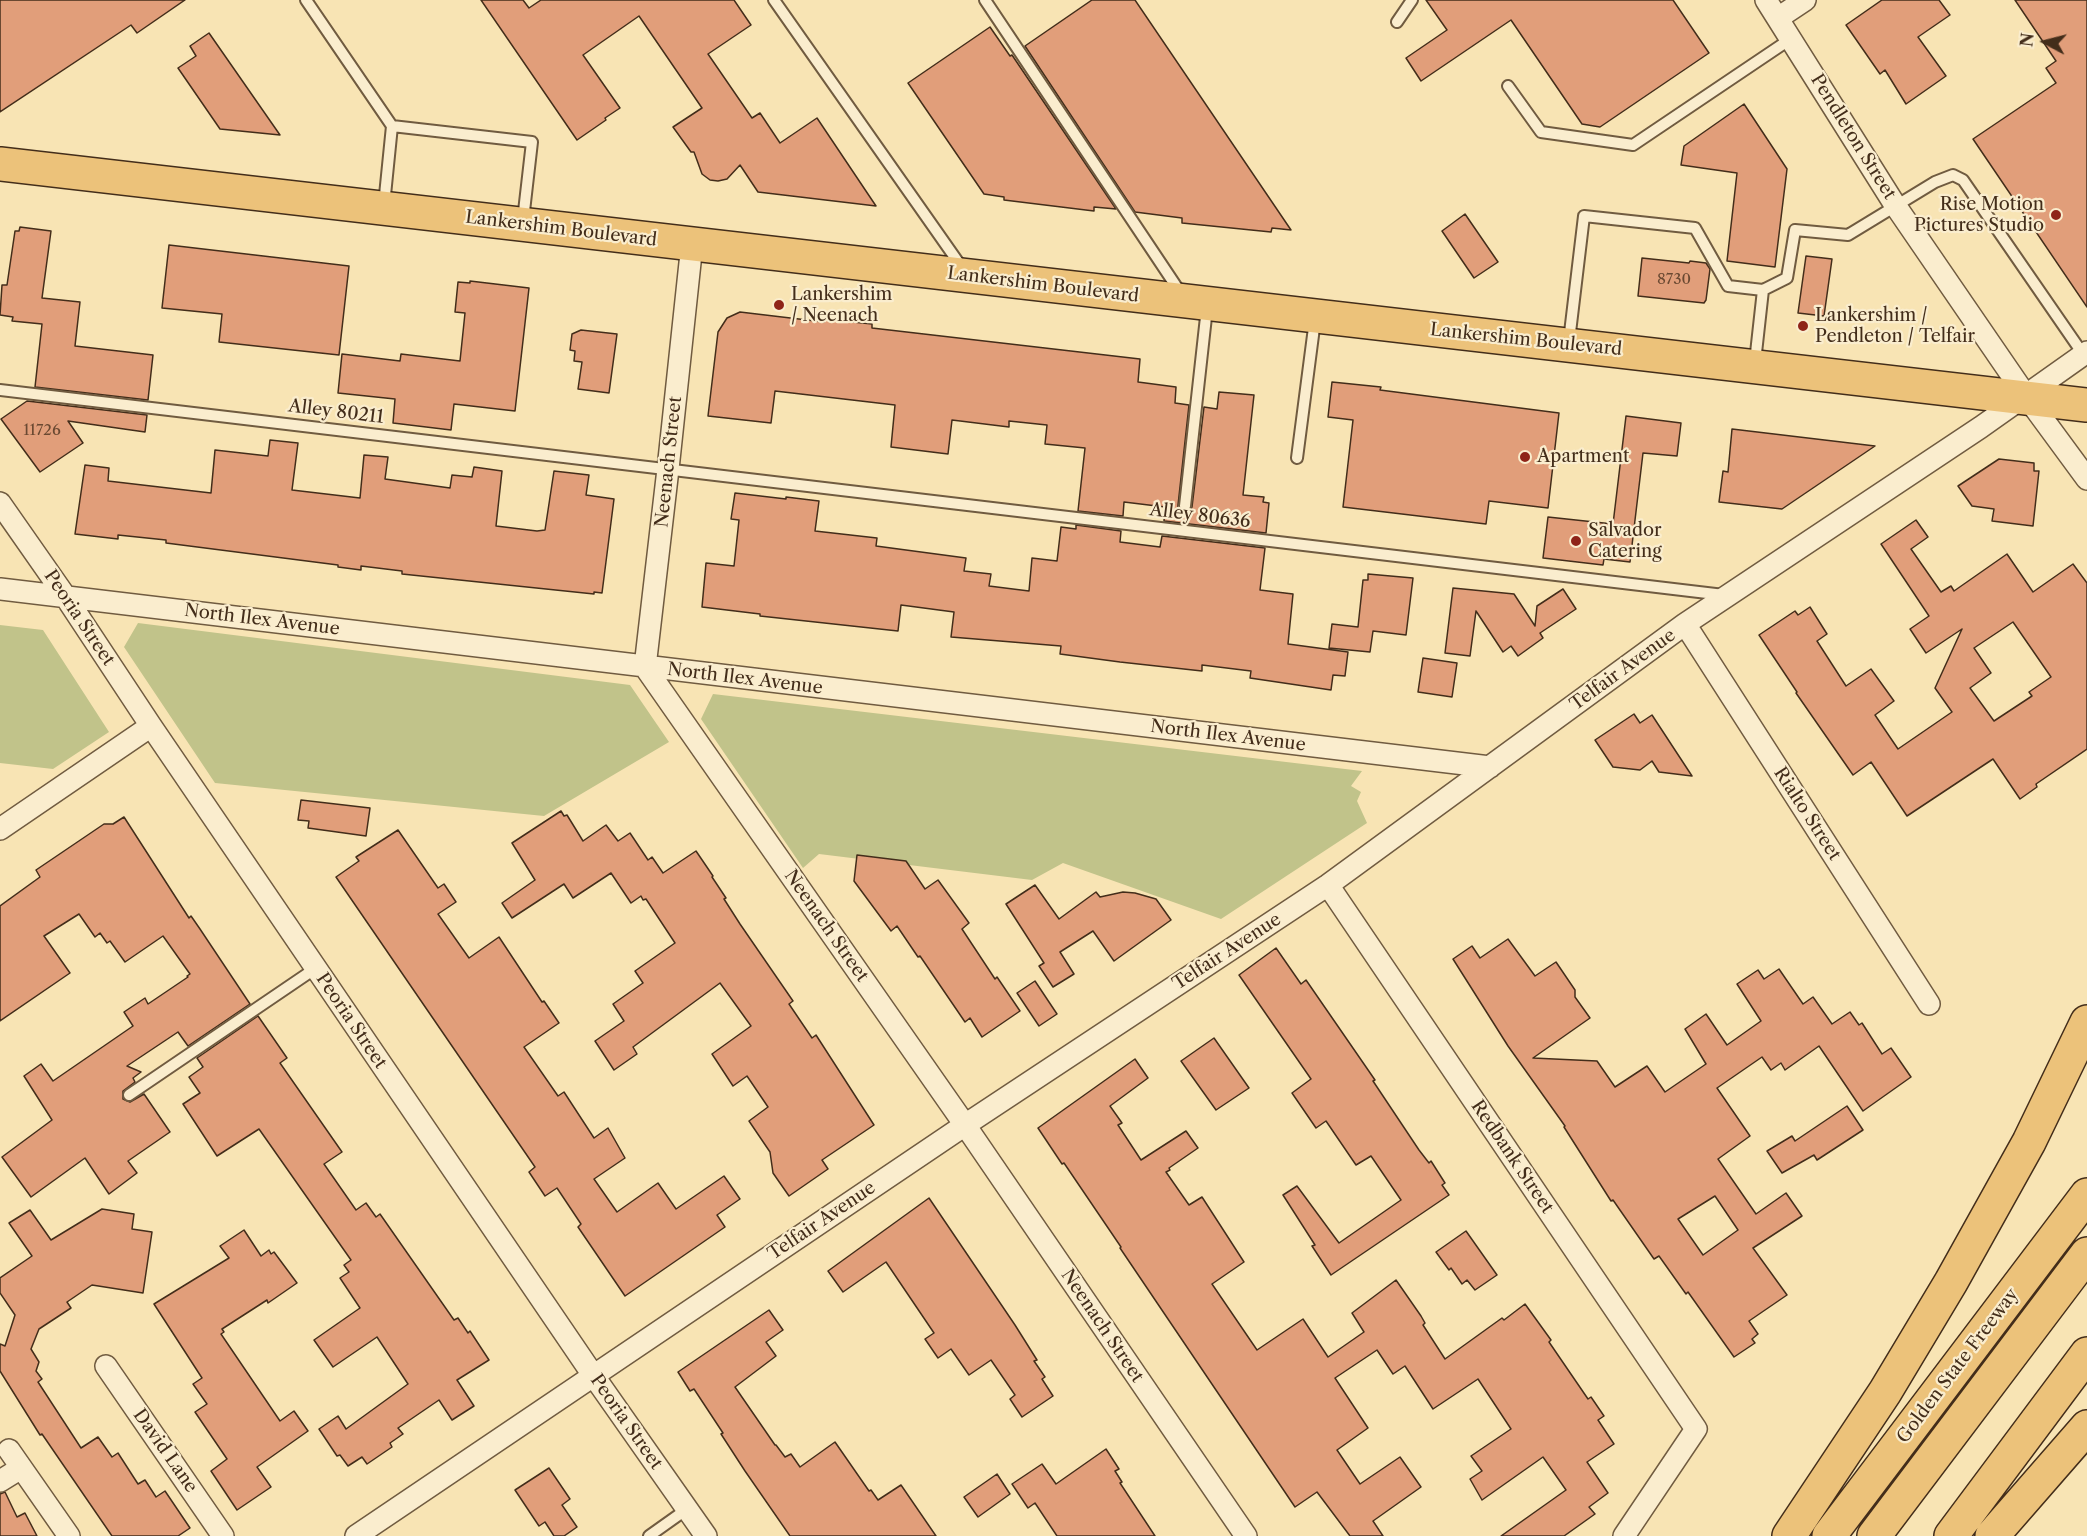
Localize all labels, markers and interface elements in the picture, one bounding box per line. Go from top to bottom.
north arrow [2015,12,2075,72]
text: N [2016,32,2038,48]
street label: Pendleton Street [1806,70,1900,204]
place label: Rise Motion Pictures Studio [1914,194,2044,236]
street label: Lankershim Boulevard [464,207,658,251]
marker: Rise Motion Pictures Studio [2049,208,2063,222]
street label: Lankershim Boulevard [946,263,1140,307]
house number: 8730 [1657,271,1691,289]
place label: Lankershim / Neenach [791,284,892,326]
marker: Lankershim / Neenach [772,298,786,312]
place label: Lankershim / Pendleton / Telfair [1815,305,1975,348]
street label: Lankershim Boulevard [1429,319,1623,361]
marker: Lankershim / Pendleton / Telfair [1796,319,1810,333]
street label: Alley 80211 [287,395,385,429]
street label: Neenach Street [651,395,687,529]
house number: 11726 [23,422,61,440]
place label: Apartment [1537,446,1629,468]
marker: Apartment [1518,450,1532,464]
street label: Alley 80636 [1148,499,1252,533]
place label: Salvador Catering [1588,520,1662,562]
marker: Salvador Catering [1569,534,1583,548]
street label: Peoria Street [39,566,119,670]
street label: North Ilex Avenue [183,600,341,640]
street label: Telfair Avenue [1566,625,1680,715]
street label: North Ilex Avenue [666,659,824,699]
street label: North Ilex Avenue [1149,716,1307,756]
street label: Rialto Street [1769,763,1845,865]
street label: Neenach Street [779,866,873,986]
street label: Telfair Avenue [1169,909,1285,995]
street label: Peoria Street [311,969,391,1073]
street label: Redbank Street [1466,1096,1558,1218]
street label: Telfair Avenue [764,1177,880,1265]
street label: Neenach Street [1056,1265,1148,1387]
street label: Golden State Freeway [1893,1284,2023,1448]
street label: Peoria Street [585,1370,667,1474]
street label: David Lane [128,1405,202,1497]

